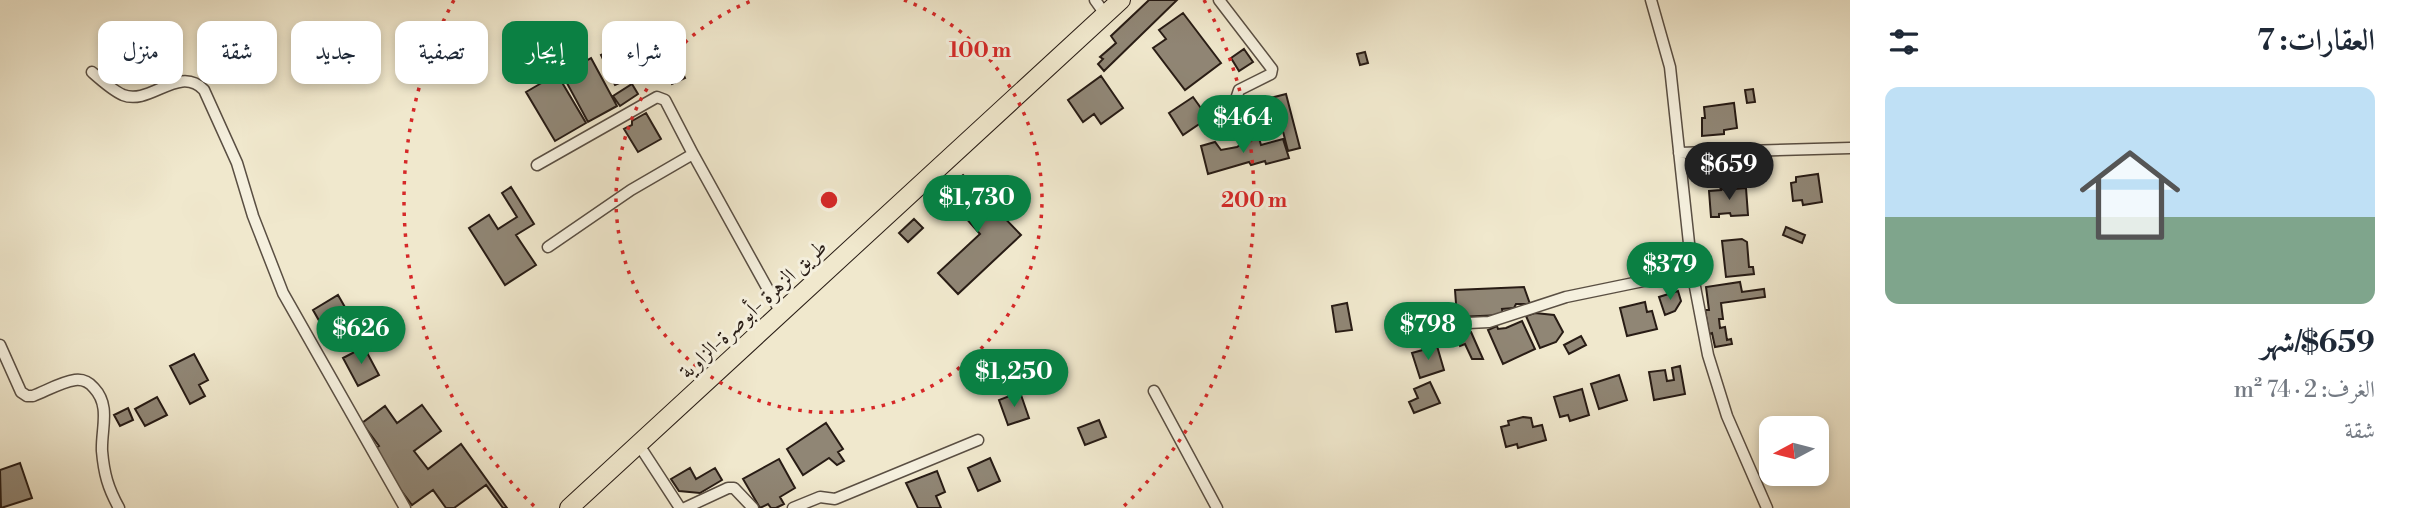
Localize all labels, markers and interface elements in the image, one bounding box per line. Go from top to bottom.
chip: منزل [98,21,183,84]
chip: شقة [197,21,277,84]
chip: جديد [291,21,381,84]
chip: تصفية [395,21,488,84]
chip: إيجار [502,21,588,84]
chip: شراء [602,21,686,84]
text: العقارات: 7 [2257,22,2375,60]
icon: filters [1885,23,1923,61]
text: 100 m [949,38,1011,64]
pin: $464 [1202,96,1284,155]
text: $464 [1213,104,1273,132]
icon: home [2067,132,2193,258]
pin: $659 [1688,142,1770,202]
text: $659 [1701,151,1757,179]
pin: $1,730 [920,176,1034,235]
text: $1,730 [939,184,1015,212]
centre of rings [817,188,841,212]
text: 200 m [1221,188,1287,214]
street label: طريق الزهرة -أبوصرة-الزاوية [672,232,833,385]
pin: $379 [1629,243,1711,302]
text: $379 [1643,251,1697,279]
pin: $798 [1387,302,1469,362]
pin: $626 [320,306,402,366]
text: $798 [1400,311,1456,339]
text: $626 [332,315,390,343]
text: $659/شهر [2261,324,2375,362]
pin: $1,250 [957,350,1071,409]
text: $1,250 [975,358,1053,386]
text: الغرف: 2 · 74 m² [2234,376,2375,404]
north arrow [1759,416,1829,486]
map controls [1759,416,1829,486]
text: شقة [2345,417,2375,445]

